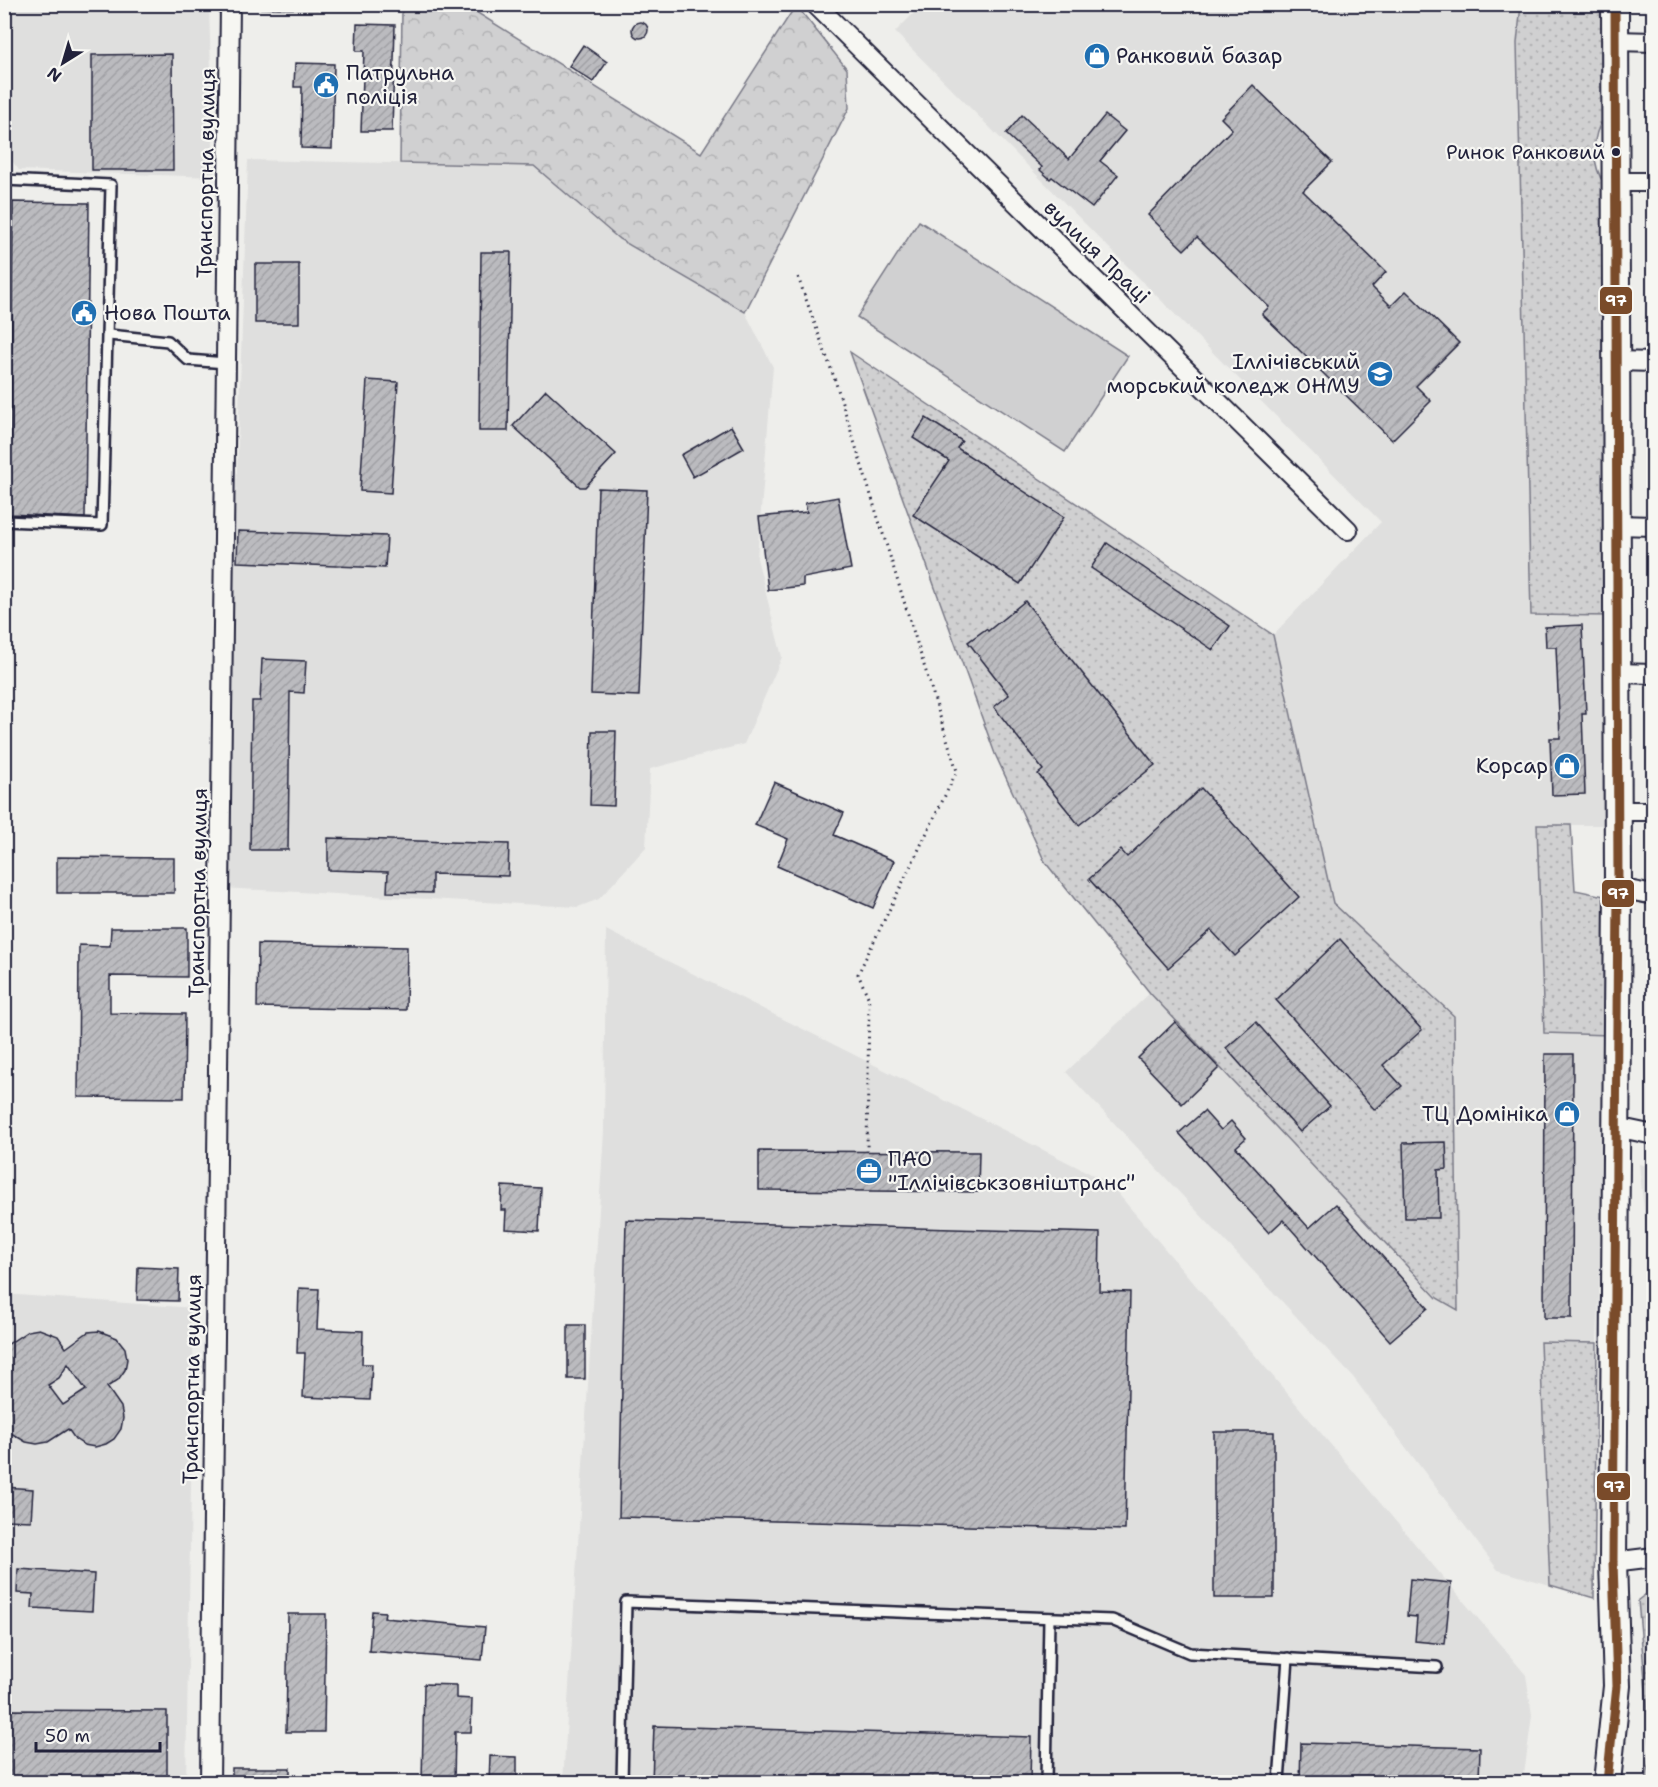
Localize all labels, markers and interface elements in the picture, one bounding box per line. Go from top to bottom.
north arrow [33,33,93,93]
shop icon: Ранковий базар [1082,41,1112,71]
place label: Ранковий базар [1116,42,1283,70]
place label: Патрульна поліція [346,59,454,111]
text: N [43,62,66,87]
street label: Транспортна вулиця [190,68,222,278]
public building icon: Патрульна поліція [311,70,341,100]
place label: Ринок Ранковий [1446,139,1605,165]
marker: Ринок Ранковий [1610,146,1622,158]
street label: вулиця Праці [1038,194,1156,310]
line badge: 97 [1599,286,1633,315]
text: 97 [1605,290,1627,311]
public building icon: Нова Пошта [69,298,99,328]
place label: Нова Пошта [104,299,231,327]
place label: Іллічівський морський коледж ОНМУ [1107,348,1360,400]
school or university icon: Іллічівський морський коледж ОНМУ [1365,359,1395,389]
shop icon: Корсар [1552,751,1582,781]
place label: Корсар [1476,752,1548,780]
street label: Транспортна вулиця [182,788,214,998]
line badge: 97 [1601,879,1635,908]
text: 97 [1607,883,1629,904]
shop icon: ТЦ Домініка [1552,1099,1582,1129]
place label: ТЦ Домініка [1422,1100,1548,1128]
place label: ПАО "Іллічівськзовніштранс" [888,1145,1135,1197]
office icon: ПАО "Іллічівськзовніштранс" [854,1156,884,1186]
street label: Транспортна вулиця [176,1274,208,1484]
line badge: 97 [1596,1472,1631,1501]
text: 97 [1603,1476,1625,1497]
scale bar [36,1715,160,1753]
text: 50 m [45,1724,90,1748]

